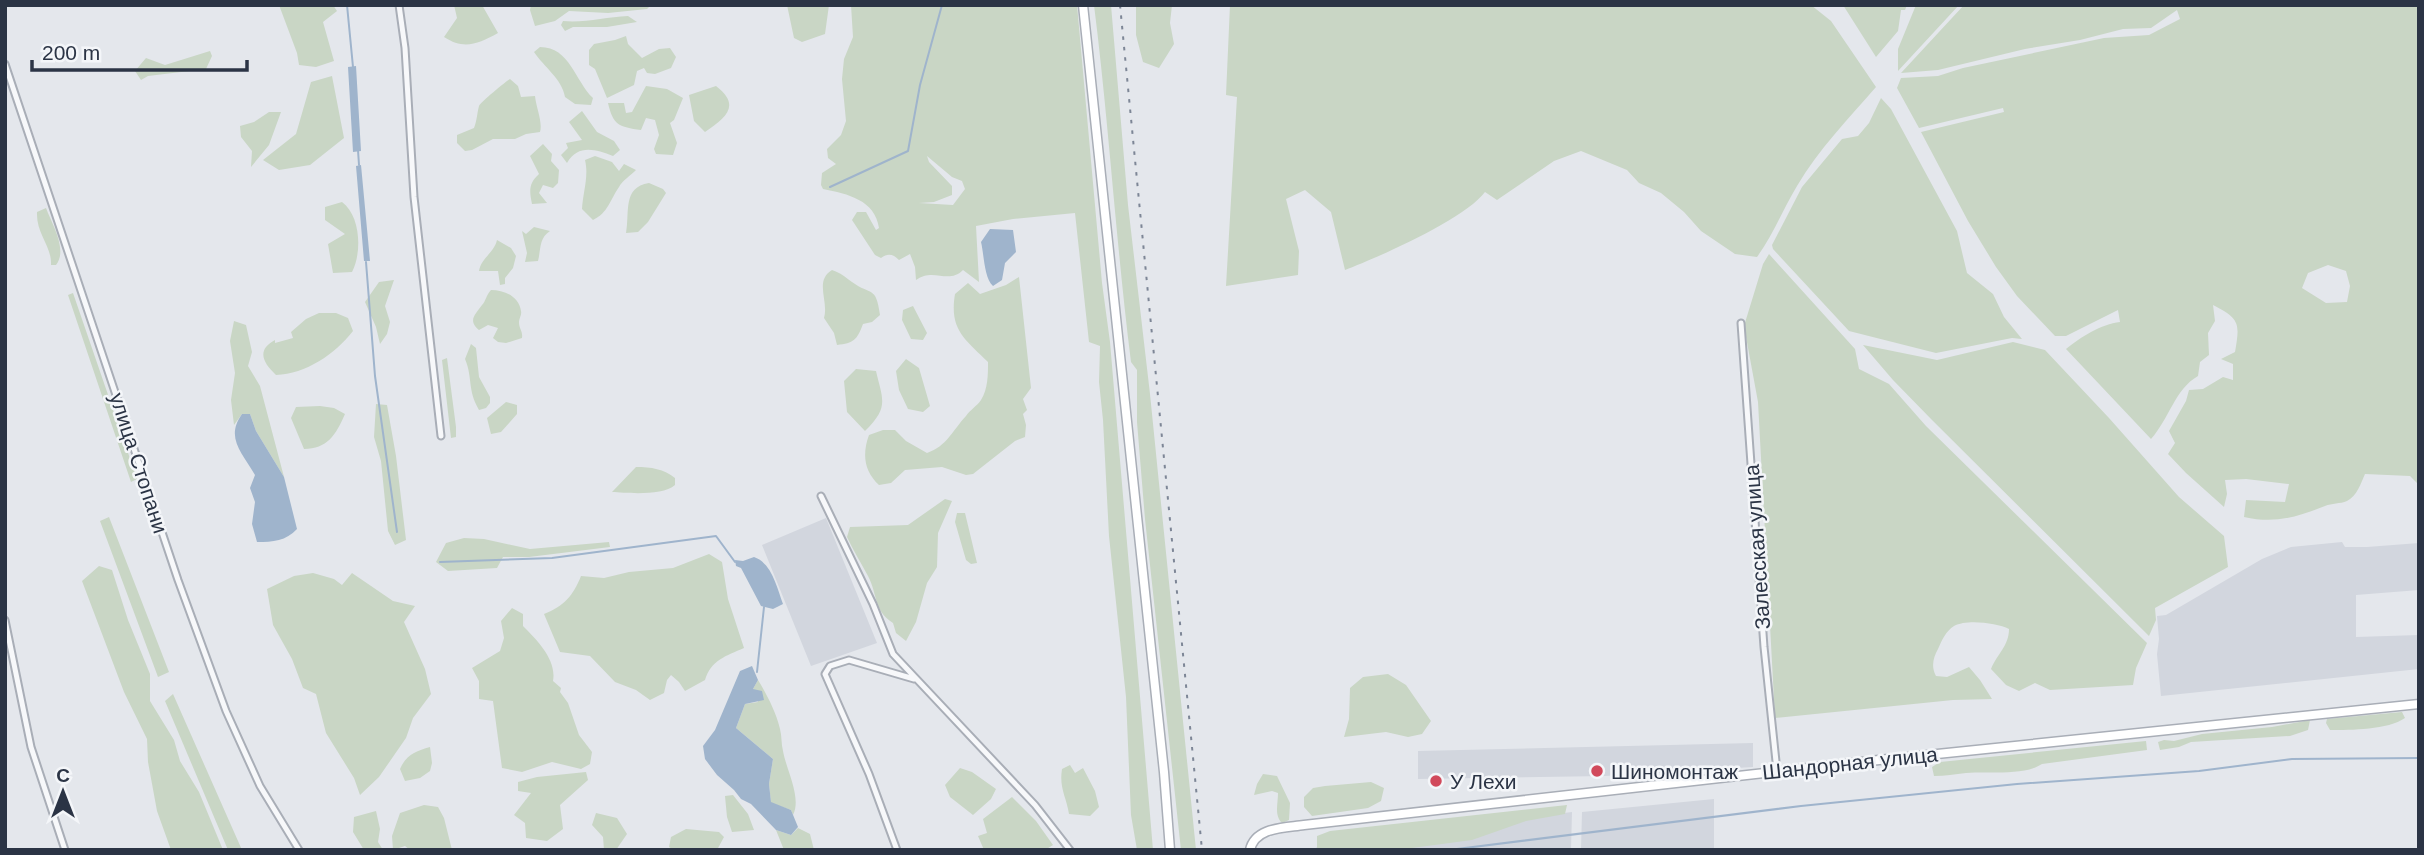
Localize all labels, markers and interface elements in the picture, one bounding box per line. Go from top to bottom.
scale bar [32,28,247,72]
text: 200 m [42,41,100,64]
street label: улица Стопани [105,390,173,536]
street label: Залесская улица [1740,463,1774,630]
street label: Шандорная улица [1761,742,1939,784]
north arrow [28,757,98,827]
place label: Шиномонтаж [1611,760,1738,783]
marker: Шиномонтаж [1589,763,1605,779]
text: С [56,765,70,786]
place label: У Лехи [1450,770,1516,793]
marker: У Лехи [1428,773,1444,789]

